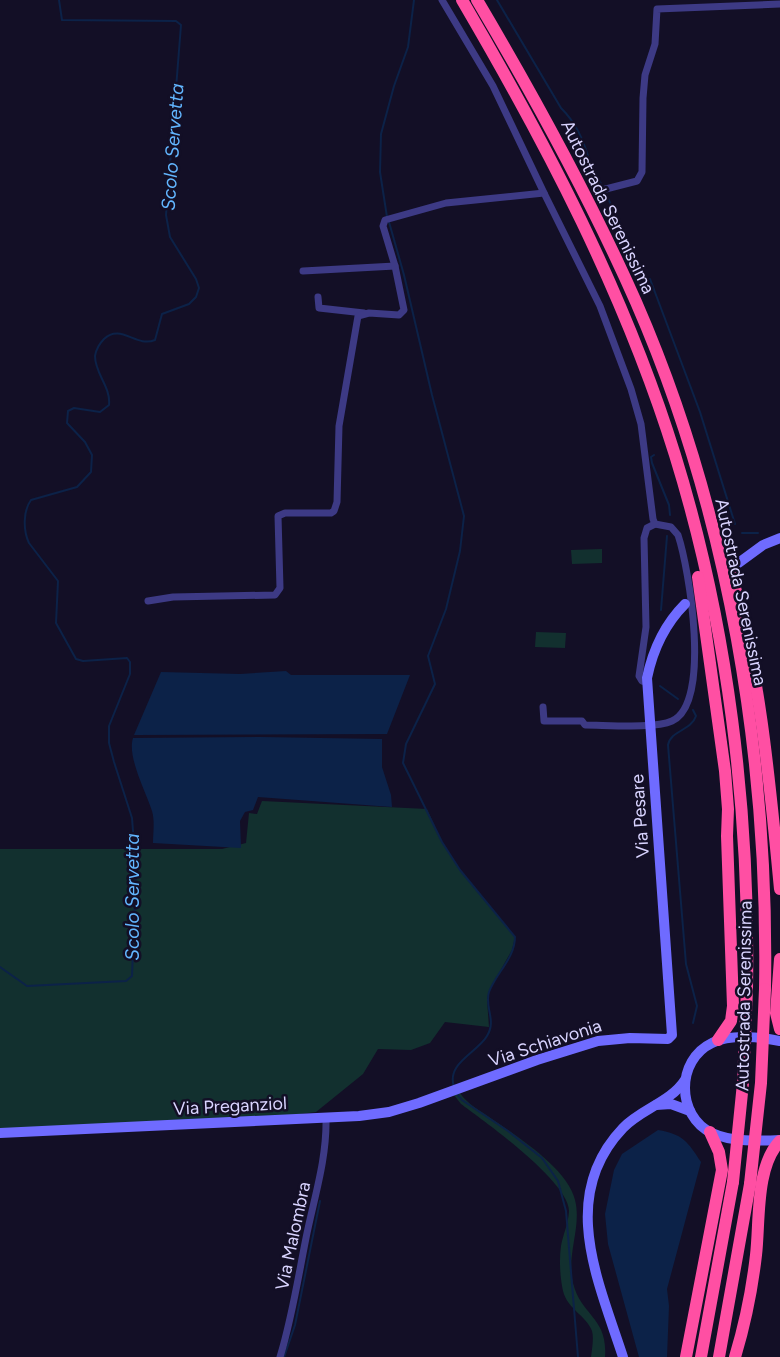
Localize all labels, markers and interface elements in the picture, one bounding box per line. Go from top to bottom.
water label: Scolo Servetta [157,83,188,211]
street label: Autostrada Serenissima [556,117,660,297]
street label: Autostrada Serenissima [710,497,772,687]
street label: Via Pesare [626,773,654,859]
water label: Scolo Servetta [121,833,144,961]
street label: Autostrada Serenissima [731,901,757,1091]
street label: Via Schiavonia [486,1014,604,1072]
street label: Via Preganziol [173,1092,287,1120]
street label: Via Malombra [271,1180,315,1292]

